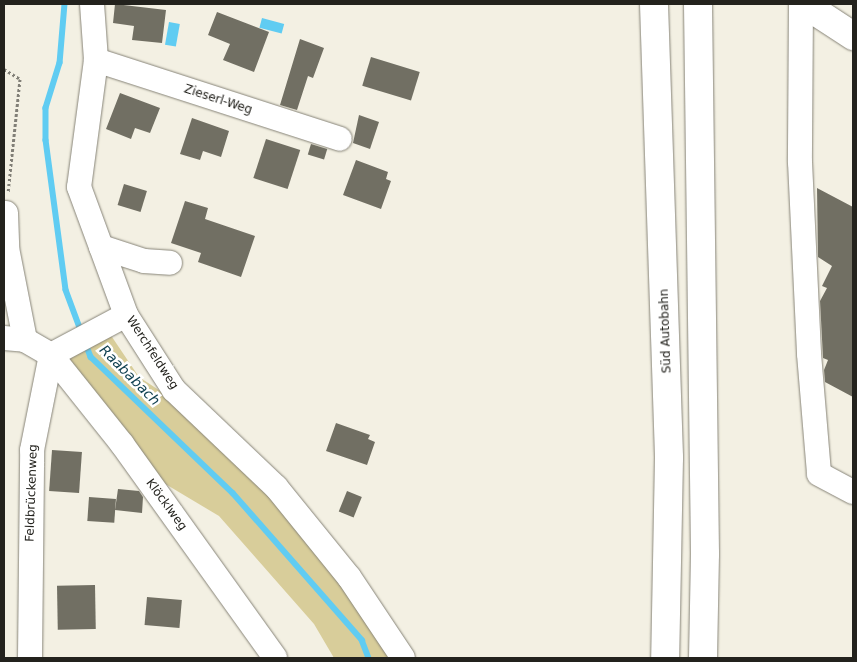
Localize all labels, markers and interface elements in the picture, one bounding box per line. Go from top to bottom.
street label: Zieserl-Weg [182,82,254,118]
street label: Süd Autobahn [657,288,675,374]
street label: Werchfeldweg [123,314,181,392]
water label: Raababach [96,341,164,409]
street label: Feldbrückenweg [23,444,41,542]
street label: Klöcklweg [142,476,190,534]

